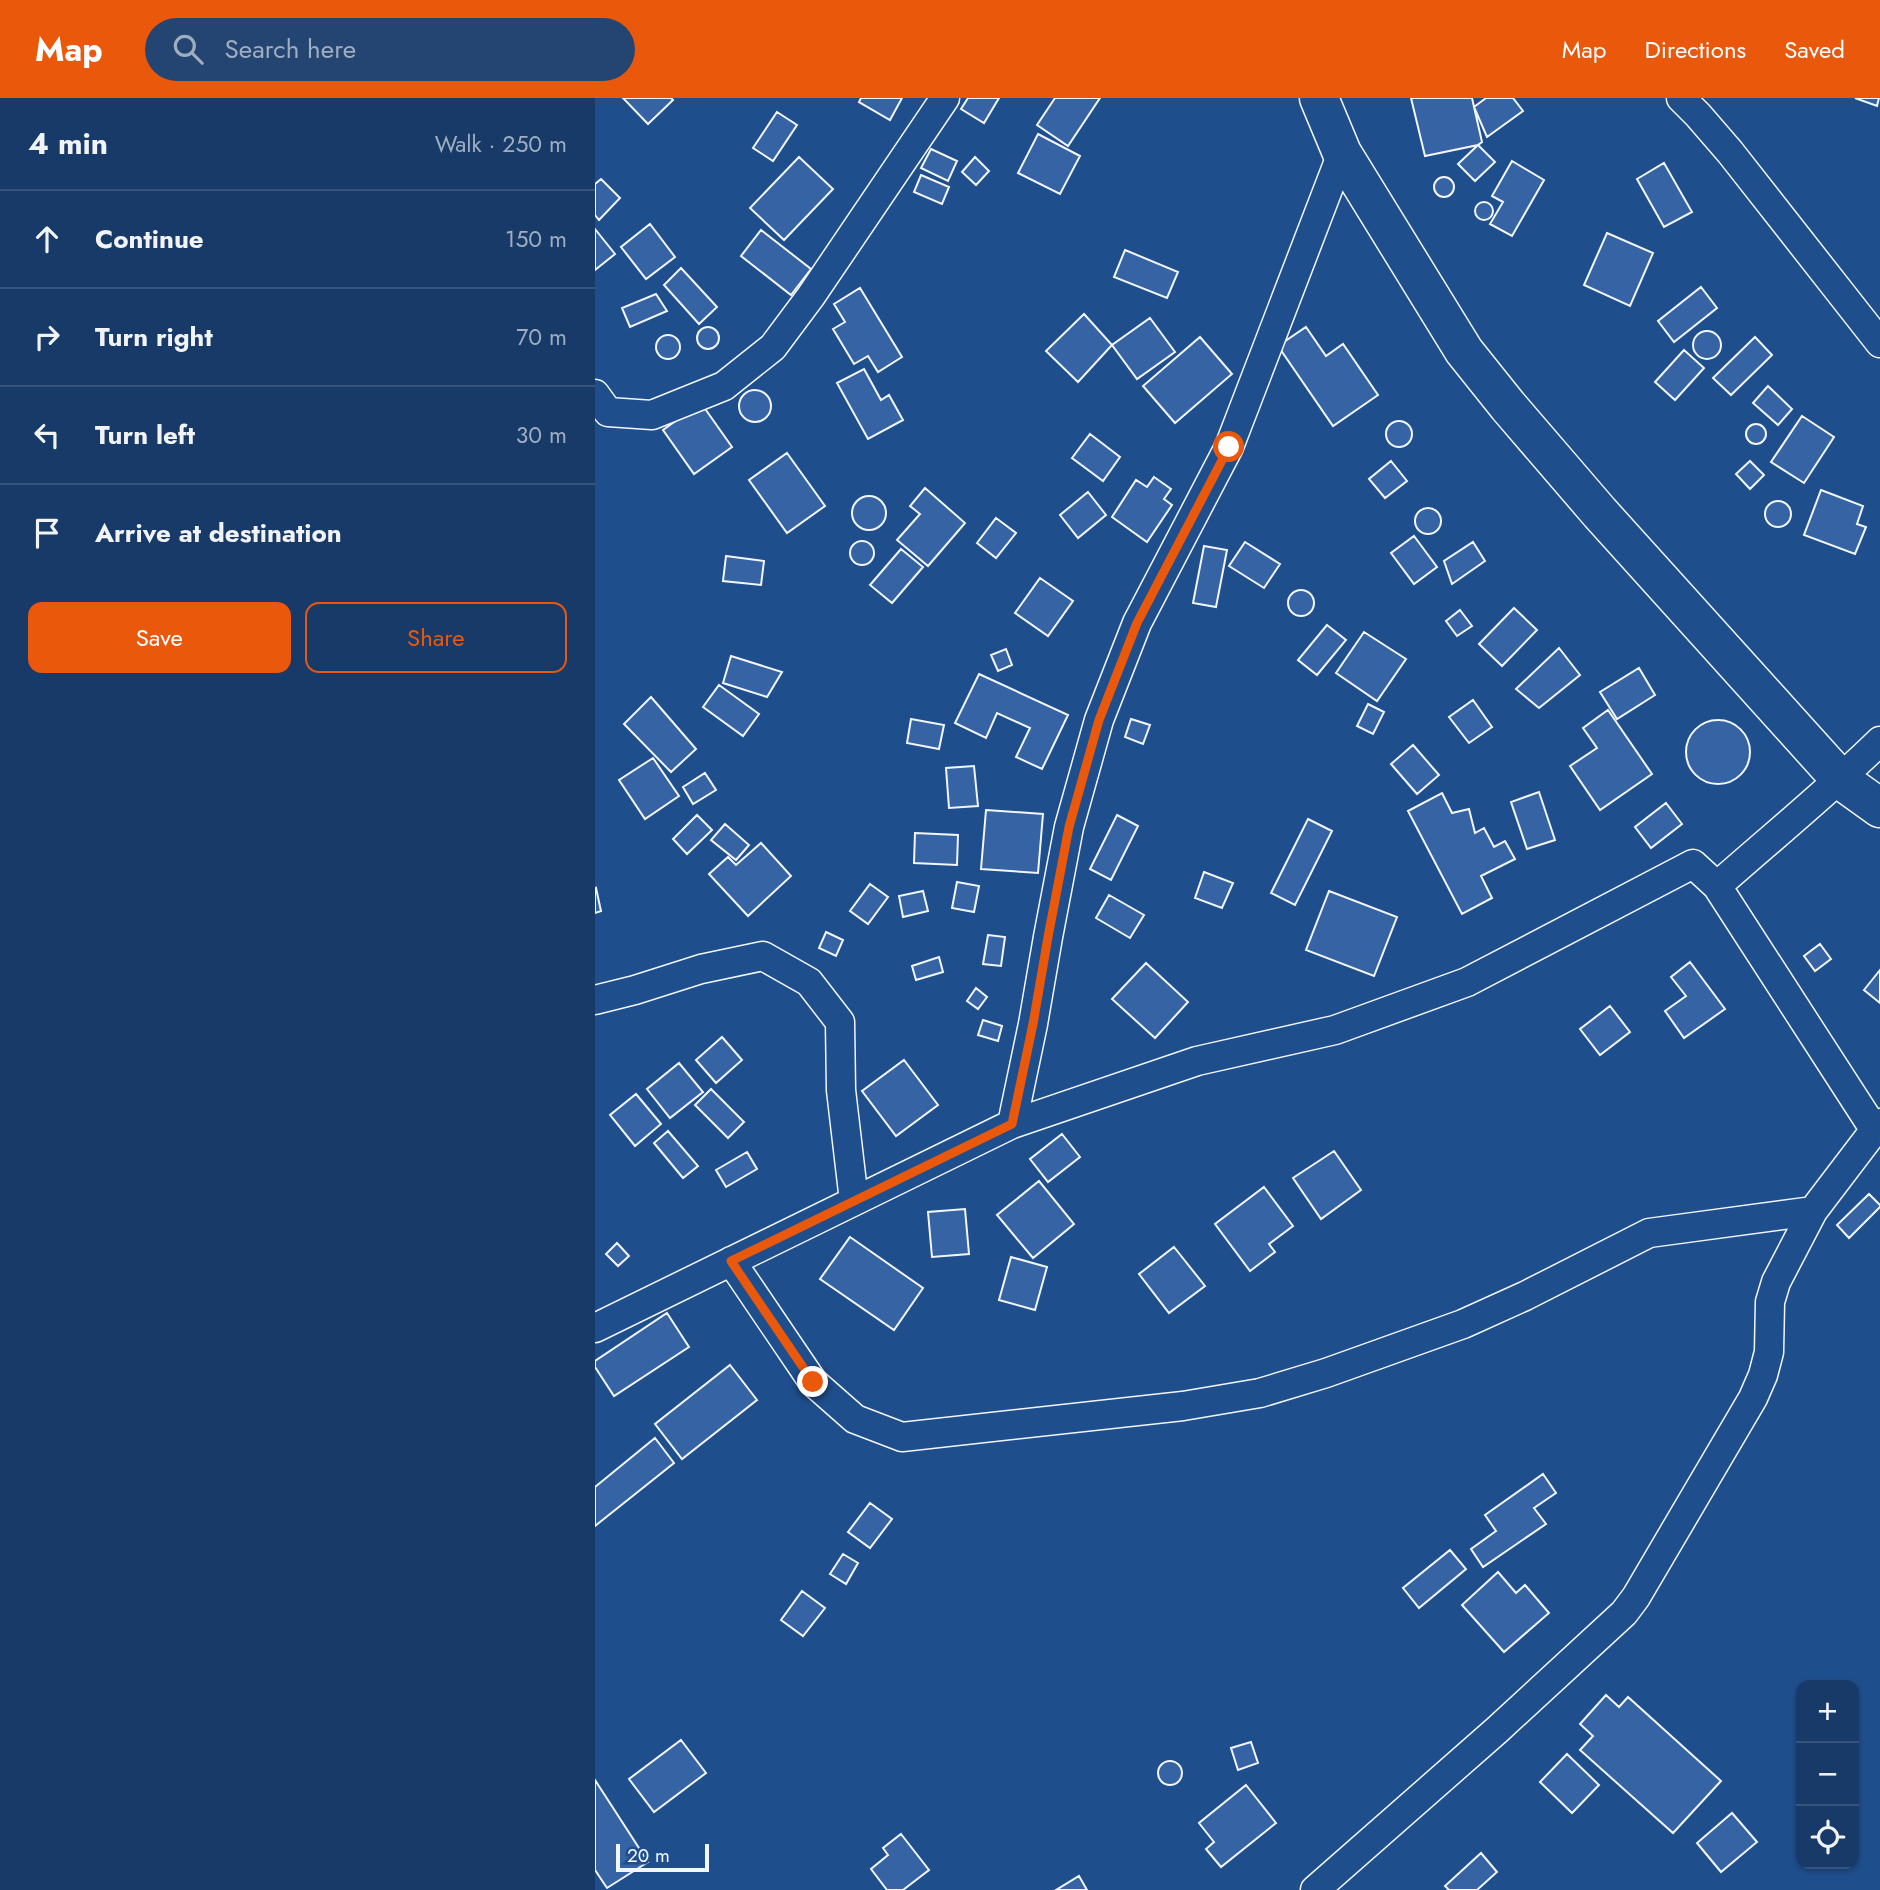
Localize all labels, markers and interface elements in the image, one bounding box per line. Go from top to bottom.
search box [145,18,635,81]
text: Map [35,26,103,73]
icon: search [169,30,207,68]
text: Search here [225,30,356,68]
text: Map [1562,32,1607,67]
text: Directions [1645,32,1746,67]
text: Saved [1784,32,1845,67]
text: 4 min [28,122,108,165]
text: Walk · 250 m [435,127,567,161]
icon: ahead [28,220,66,258]
text: Continue [95,220,204,258]
text: 150 m [505,222,567,256]
icon: right [28,318,66,356]
text: Turn right [95,318,213,356]
text: 70 m [516,320,567,354]
icon: left [28,416,66,454]
text: Turn left [95,416,195,454]
text: 30 m [516,418,567,452]
route start [1213,431,1244,462]
icon: arrive [28,514,66,552]
text: Arrive at destination [95,514,342,552]
button: Save [28,602,291,673]
button: Share [305,602,567,673]
route end [797,1366,828,1397]
map controls [1796,1680,1859,1869]
button: + [1796,1680,1859,1743]
button: − [1796,1743,1859,1806]
button: locate [1796,1806,1859,1869]
scale bar [616,1841,709,1873]
text: 20 m [627,1842,670,1869]

